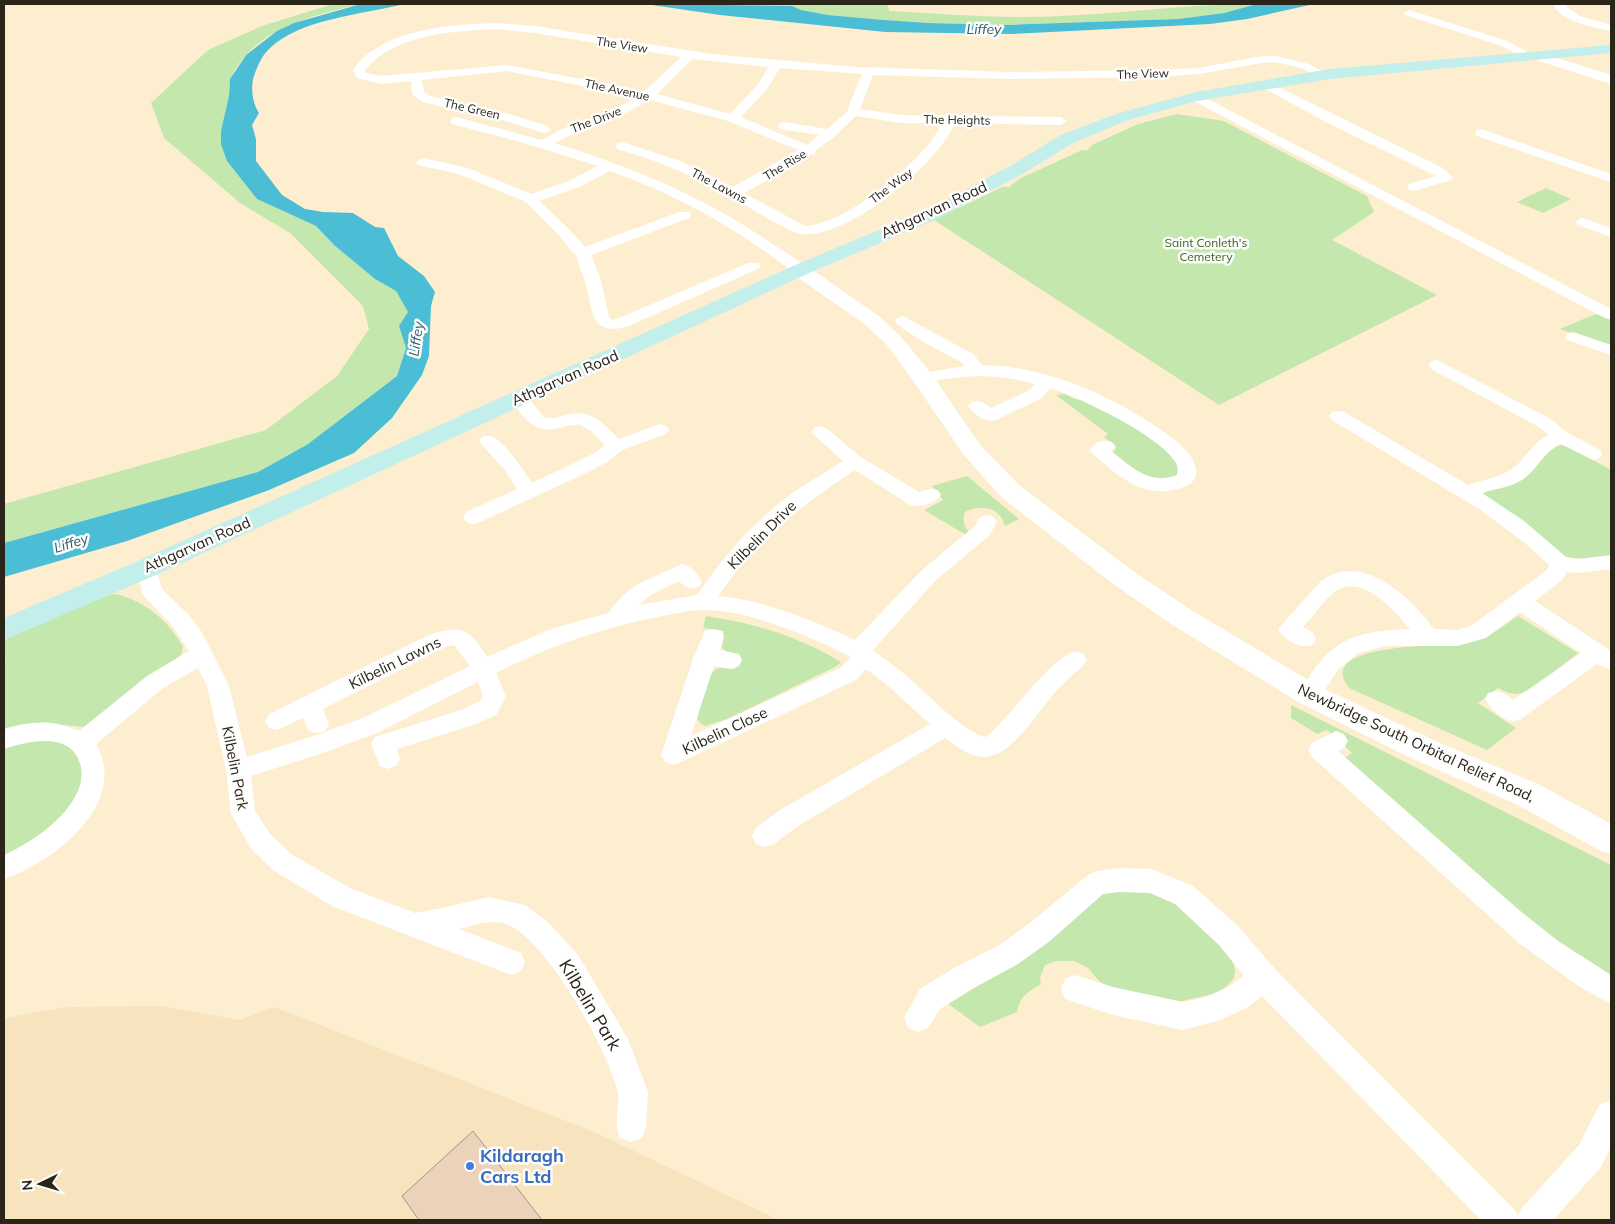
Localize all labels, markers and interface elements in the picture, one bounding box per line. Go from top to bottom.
water label: Liffey [967,20,1002,38]
street label: The View [595,33,650,56]
street label: The View [1117,65,1170,82]
street label: The Avenue [583,75,651,104]
street label: The Green [443,95,502,122]
street label: The Drive [568,103,623,136]
street label: The Heights [923,111,991,128]
street label: The Rise [760,146,809,183]
street label: The Way [866,164,916,207]
street label: The Lawns [689,165,750,207]
street label: Athgarvan Road [878,177,990,242]
park label: Saint Conleth's Cemetery [1165,235,1247,264]
water label: Liffey [404,320,428,358]
street label: Athgarvan Road [508,345,621,410]
street label: Kilbelin Drive [723,496,800,573]
street label: Athgarvan Road [140,512,253,577]
water label: Liffey [52,529,91,557]
street label: Kilbelin Lawns [346,632,444,693]
street label: Newbridge South Orbital Relief Road, [1295,679,1538,806]
street label: Kilbelin Close [679,703,770,759]
street label: Kilbelin Park [218,724,253,812]
street label: Kilbelin Park [554,955,627,1055]
place label: Kildaragh Cars Ltd [480,1144,564,1188]
north arrow [15,1159,65,1209]
marker: Kildaragh Cars Ltd [464,1160,476,1172]
text: N [18,1179,36,1191]

